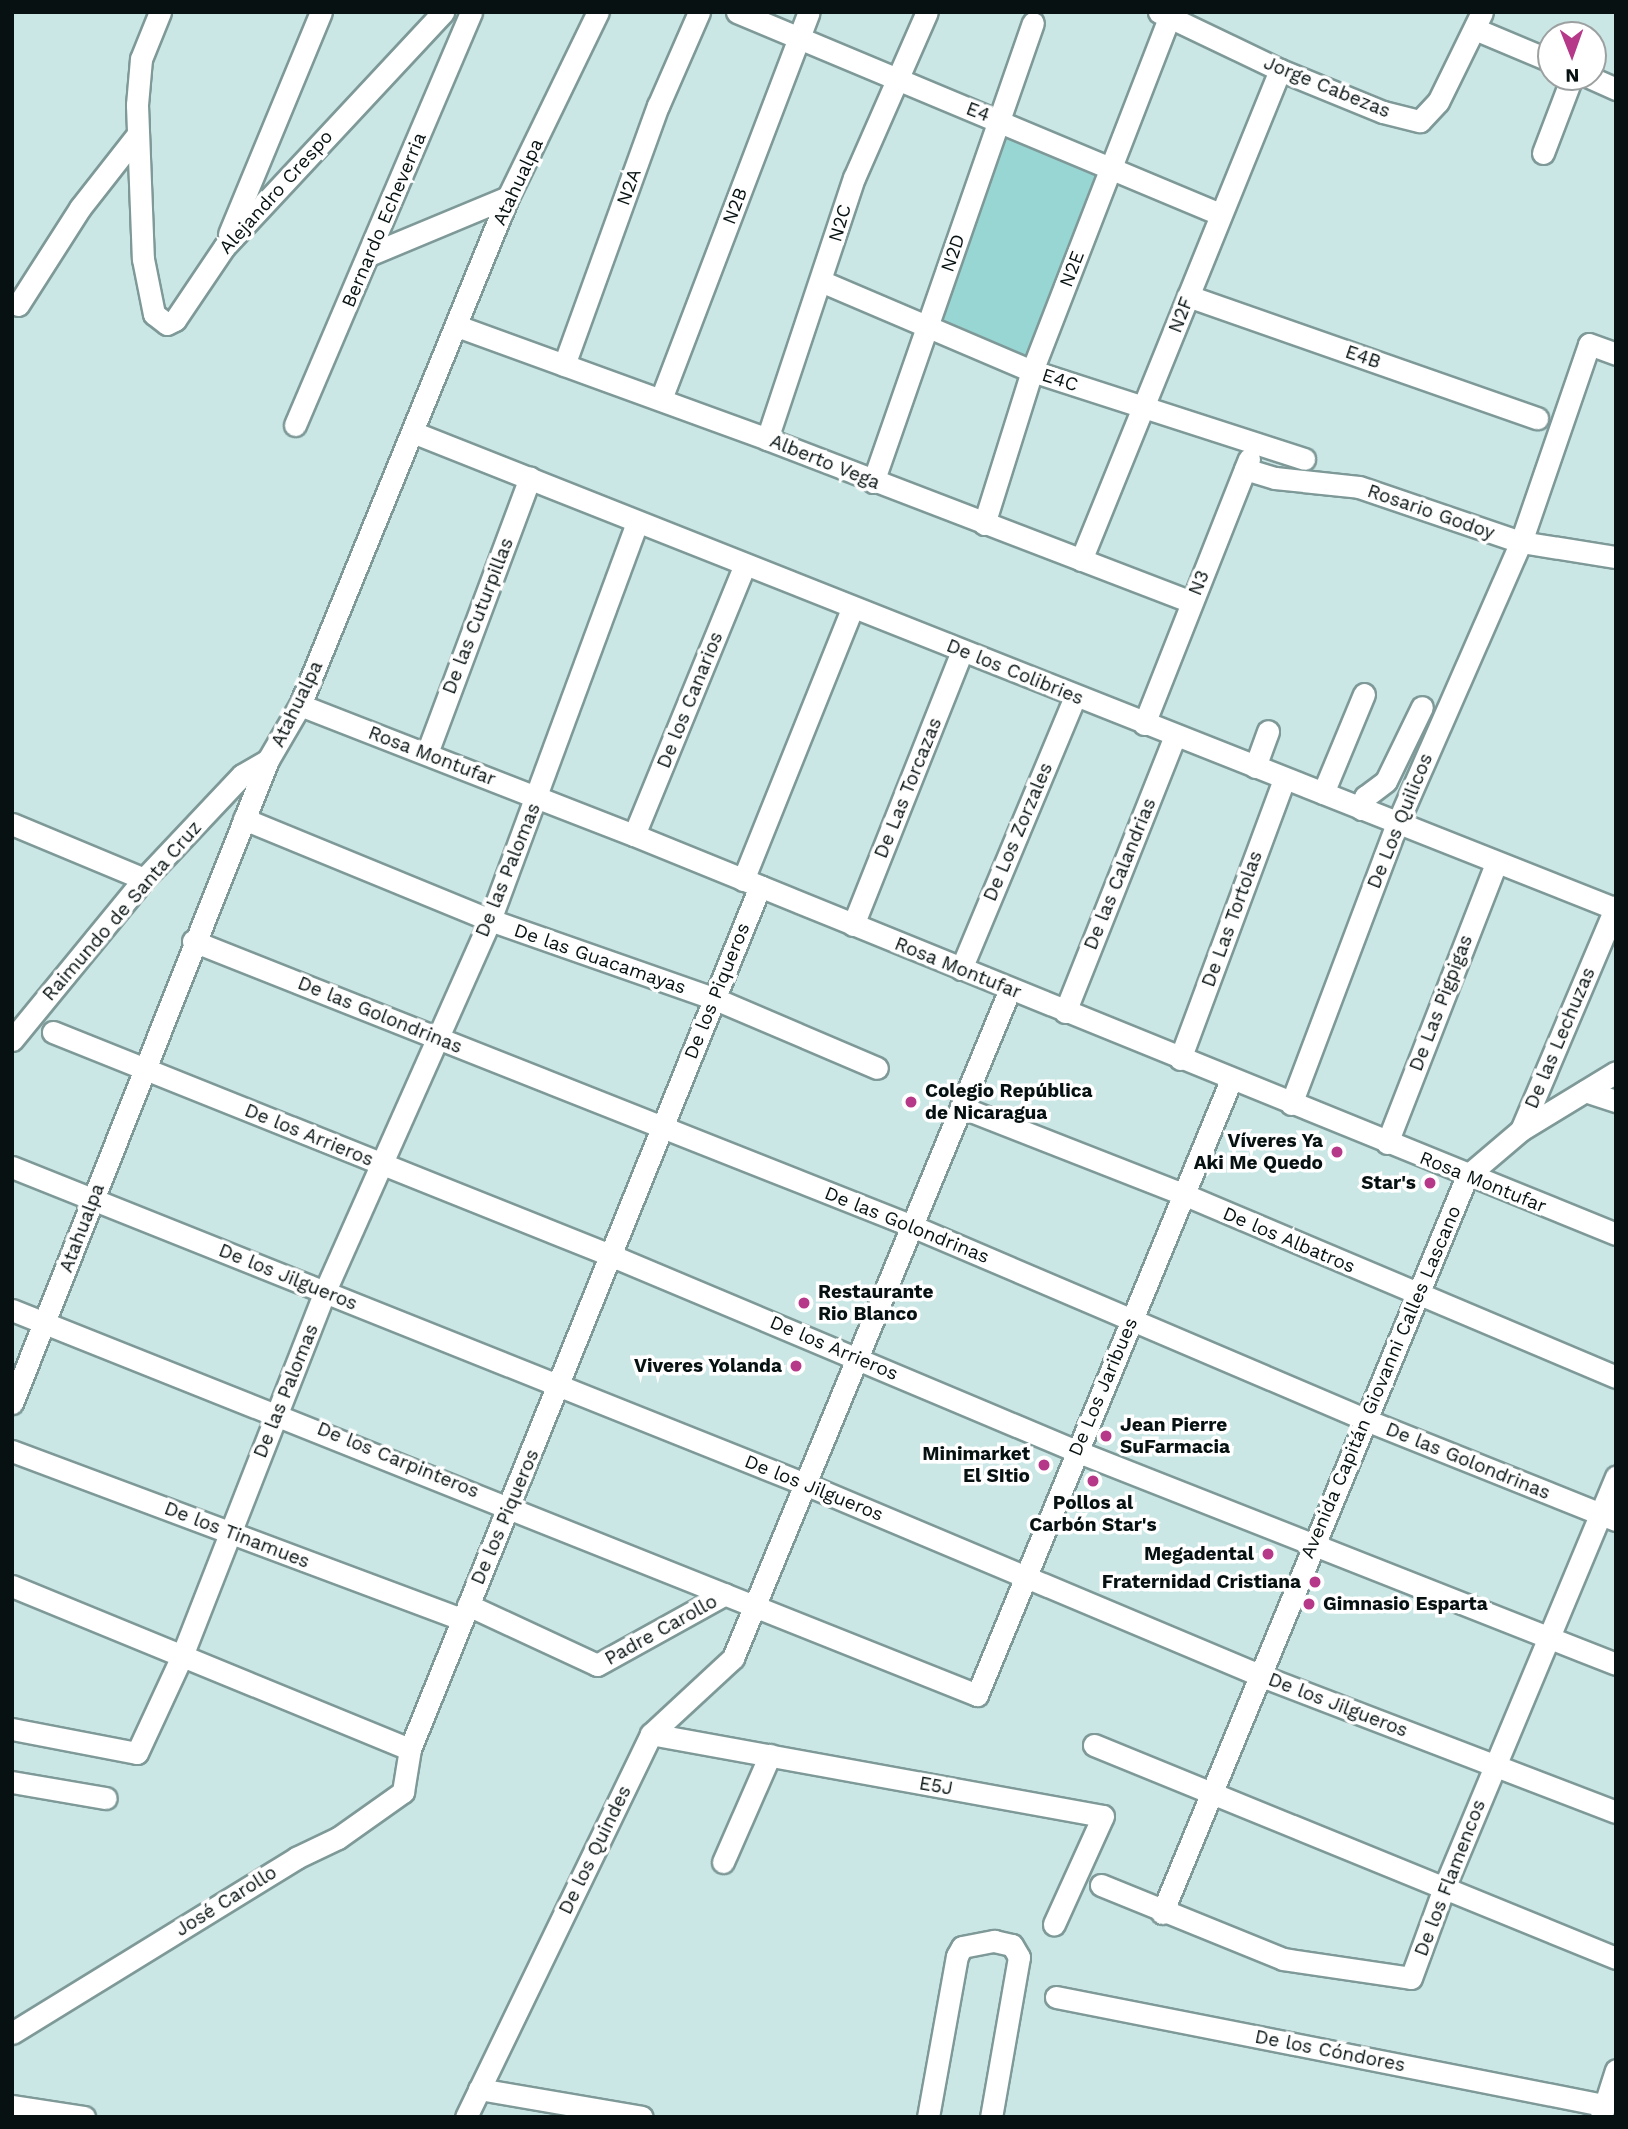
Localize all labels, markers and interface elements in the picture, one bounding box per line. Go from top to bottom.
north arrow [1537,21,1607,91]
street label: Jorge Cabezas [1260,51,1394,123]
text: N [1565,64,1580,87]
street label: E4 [963,97,993,127]
street label: Alejandro Crespo [214,125,338,259]
street label: Bernardo Echeverria [337,129,431,311]
street label: Atahualpa [488,135,548,229]
street label: N2A [612,165,646,209]
street label: N2B [718,184,752,228]
street label: N2C [824,202,856,244]
street label: N2D [936,231,970,275]
street label: N2E [1055,248,1089,290]
street label: N2F [1164,294,1198,336]
street label: E4B [1342,340,1384,374]
street label: E4C [1039,363,1081,397]
street label: Alberto Vega [766,429,884,495]
street label: Rosario Godoy [1364,480,1498,544]
street label: De las Cuturpillas [438,535,518,697]
street label: N3 [1184,567,1214,599]
street label: De los Canarios [652,628,728,772]
street label: De los Colibries [943,634,1087,710]
street label: Atahualpa [266,657,328,751]
street label: De Las Torcazas [869,714,947,862]
street label: Rosa Montufar [365,721,499,791]
street label: De Los Quilicos [1362,750,1438,892]
street label: De Los Zorzales [979,759,1057,905]
street label: De las Calandrias [1079,795,1161,953]
street label: De las Palomas [471,800,545,940]
street label: Raimundo de Santa Cruz [37,816,207,1006]
street label: De Las Tortolas [1197,848,1267,990]
street label: De las Guacamayas [511,919,689,999]
street label: De los Piqueros [679,920,755,1062]
street label: Rosa Montufar [891,932,1025,1004]
street label: De Las Pigpigas [1404,932,1478,1074]
street label: De las Lechuzas [1520,964,1600,1112]
street label: De las Golondrinas [294,972,466,1058]
place label: Colegio República de Nicaragua [925,1080,1093,1124]
marker: Colegio República de Nicaragua [903,1094,919,1110]
street label: De los Arrieros [241,1099,377,1171]
place label: Víveres Ya Aki Me Quedo [1194,1130,1323,1174]
marker: Víveres Ya Aki Me Quedo [1329,1144,1345,1160]
street label: Rosa Montufar [1416,1146,1550,1218]
place label: Star's [1361,1172,1416,1194]
marker: Star's [1422,1175,1438,1191]
street label: Atahualpa [55,1180,109,1276]
street label: De las Golondrinas [821,1182,993,1268]
street label: De los Albatros [1219,1202,1359,1278]
street label: Avenida Capitán Giovanni Calles Lascano [1296,1202,1466,1562]
street label: De los Jilgueros [215,1239,361,1315]
place label: Restaurante Rio Blanco [818,1281,933,1325]
marker: Restaurante Rio Blanco [796,1295,812,1311]
street label: De los Arrieros [766,1311,902,1385]
street label: De Los Jaribues [1063,1314,1143,1460]
street label: De las Palomas [249,1321,323,1461]
place label: Viveres Yolanda [634,1355,782,1377]
marker: Viveres Yolanda [788,1358,804,1374]
place label: Jean Pierre SuFarmacia [1120,1414,1230,1458]
street label: De los Carpinteros [314,1417,482,1503]
street label: De las Golondrinas [1382,1418,1554,1504]
marker: Jean Pierre SuFarmacia [1098,1428,1114,1444]
place label: Minimarket El SItio [922,1443,1030,1487]
street label: De los Piqueros [466,1446,544,1588]
street label: De los Jilgueros [741,1450,887,1526]
marker: Minimarket El SItio [1036,1457,1052,1473]
marker: Pollos al Carbón Star's [1085,1473,1101,1489]
place label: Pollos al Carbón Star's [1029,1492,1157,1536]
street label: De los Tinamues [161,1497,313,1573]
place label: Megadental [1144,1543,1254,1565]
marker: Megadental [1260,1546,1276,1562]
place label: Fraternidad Cristiana [1102,1571,1301,1593]
marker: Fraternidad Cristiana [1307,1574,1323,1590]
street label: Padre Carollo [601,1590,721,1670]
place label: Gimnasio Esparta [1323,1593,1488,1615]
marker: Gimnasio Esparta [1301,1596,1317,1612]
street label: De los Jilgueros [1265,1668,1411,1742]
street label: E5J [917,1772,955,1800]
street label: De los Quindes [554,1782,636,1918]
street label: De los Flamencos [1410,1796,1490,1960]
street label: José Carollo [171,1861,281,1941]
street label: De los Cóndores [1253,2025,1407,2077]

